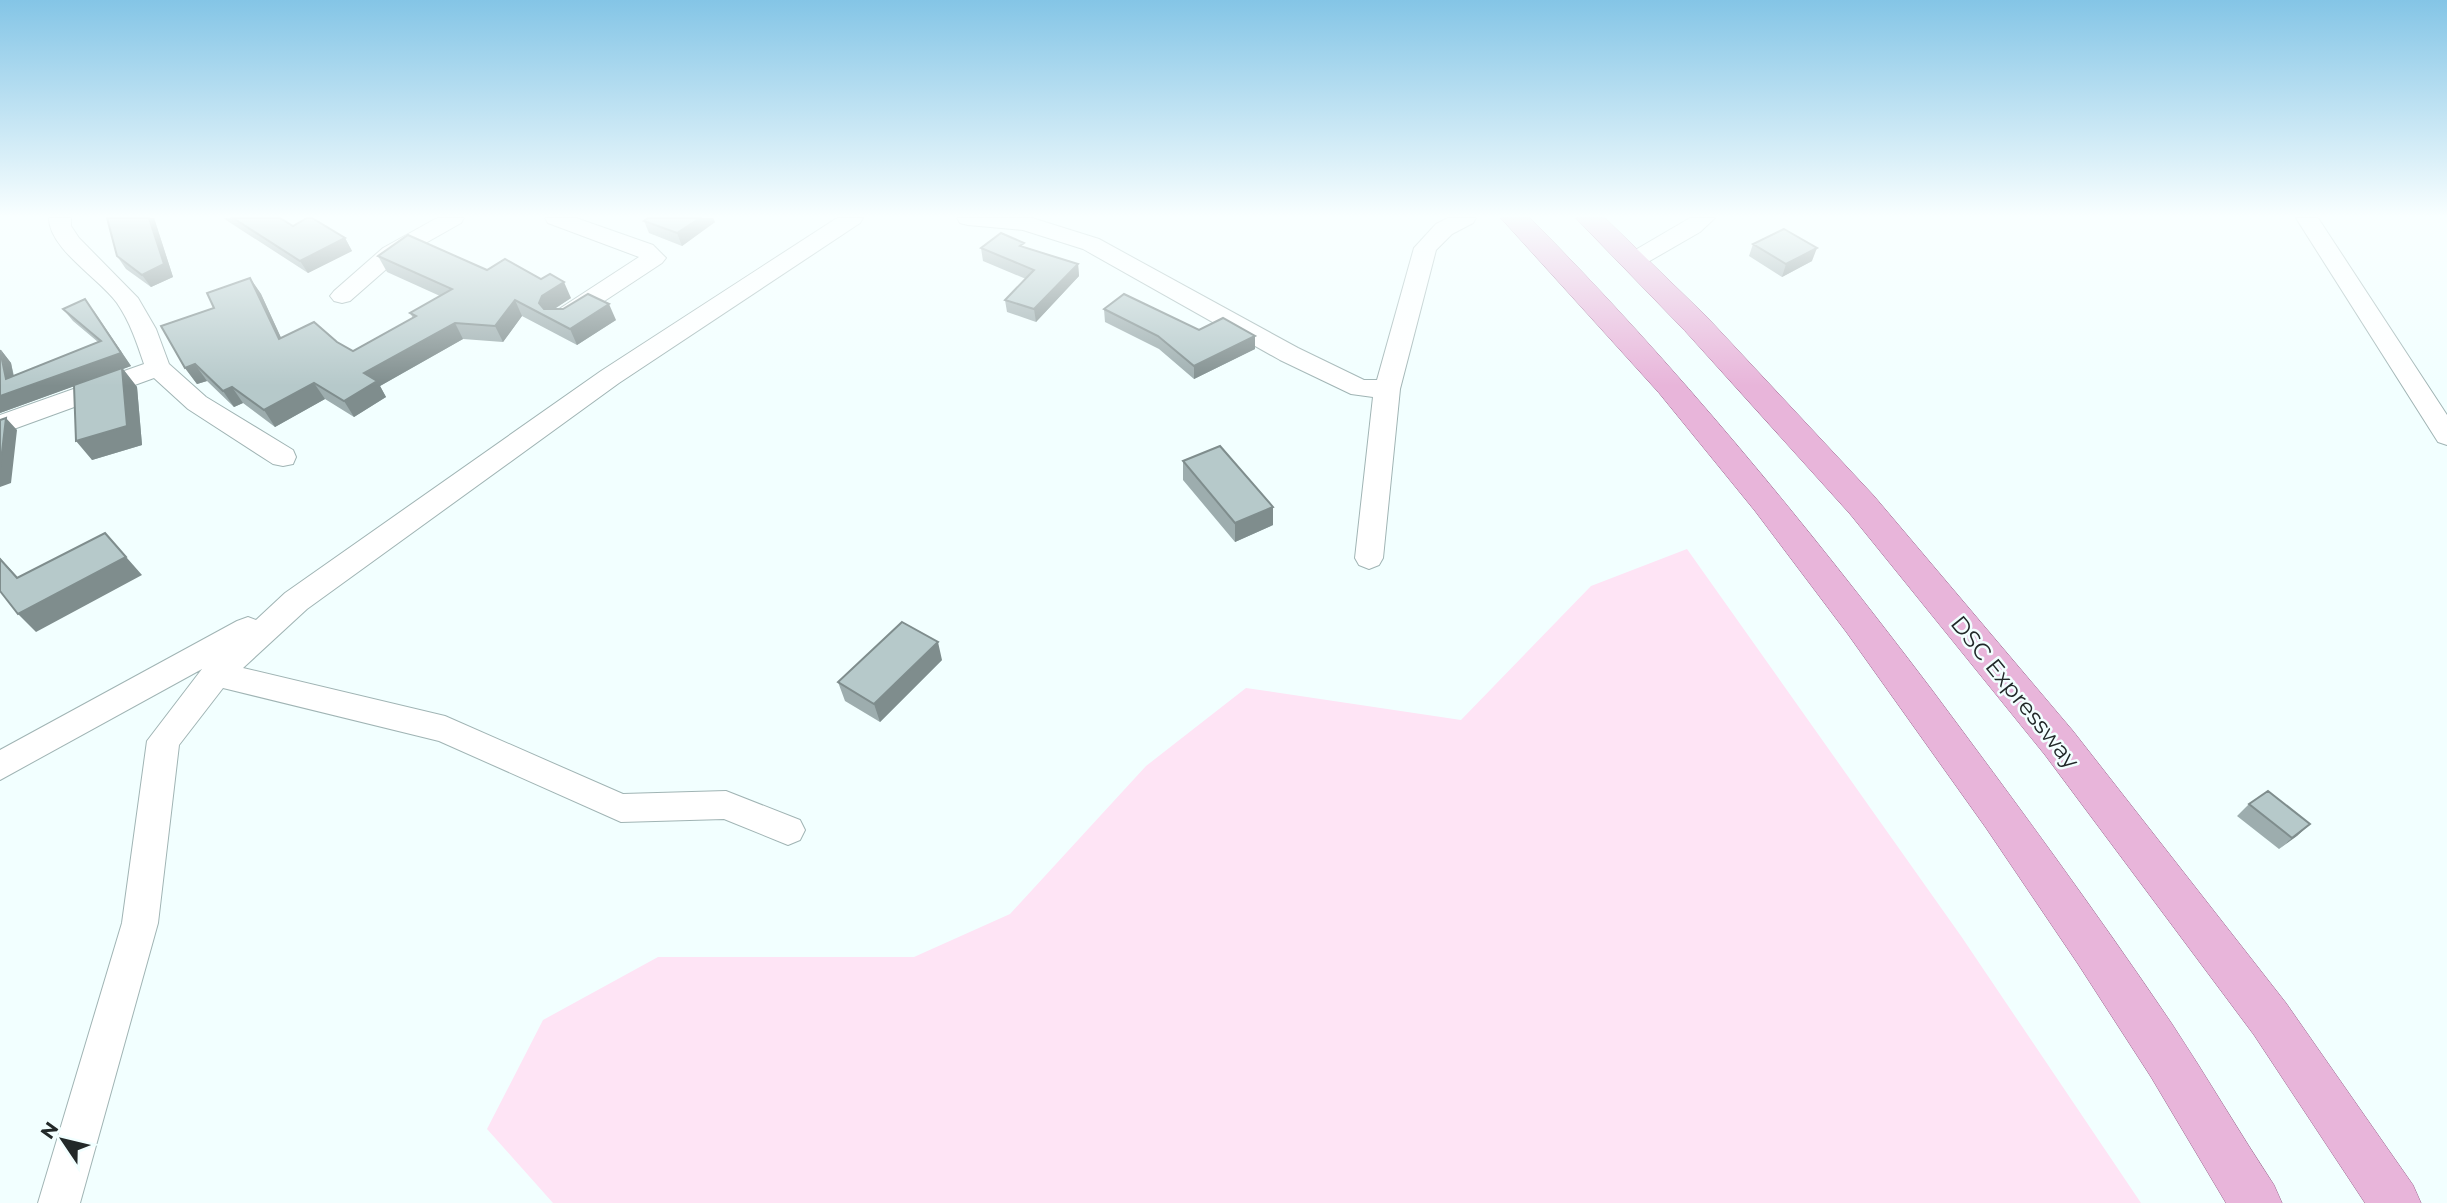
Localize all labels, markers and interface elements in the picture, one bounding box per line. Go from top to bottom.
street label: DSC Expressway [1945,610,2086,775]
north arrow [28,1105,98,1175]
text: N [36,1118,63,1143]

